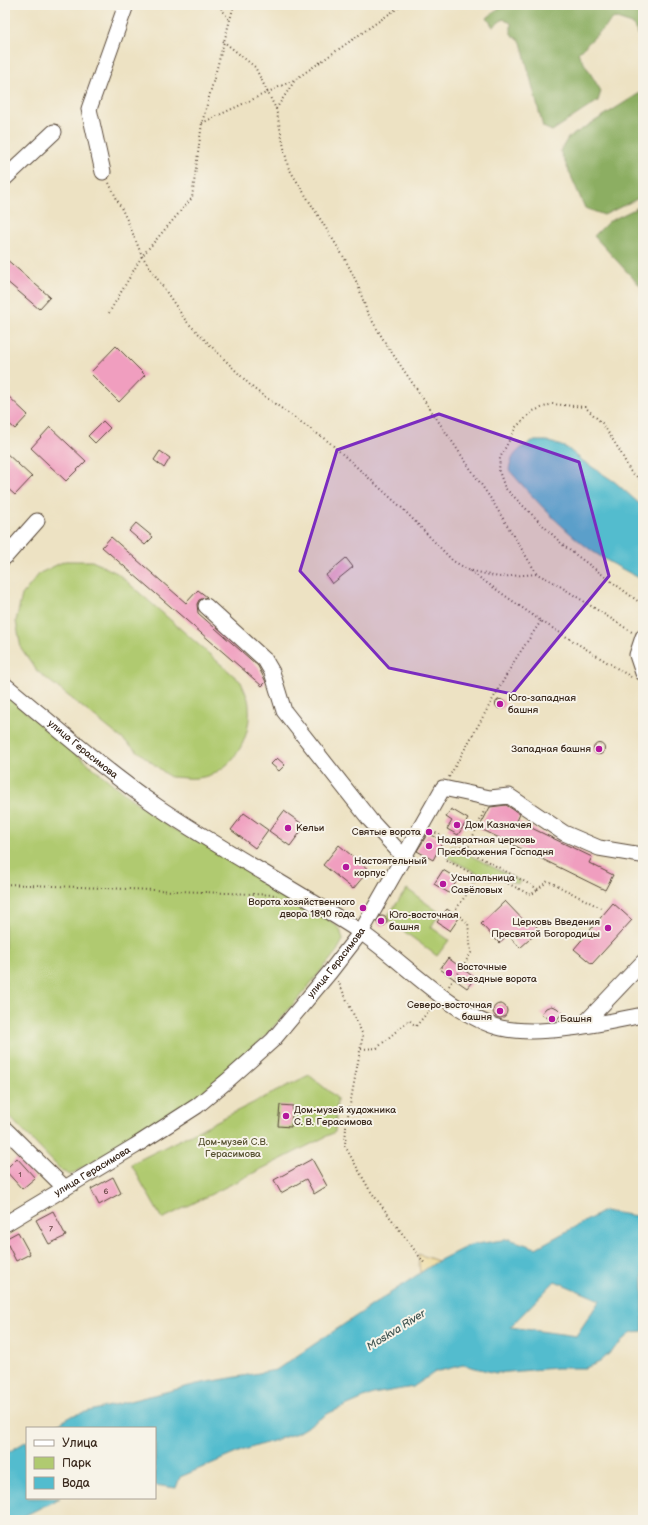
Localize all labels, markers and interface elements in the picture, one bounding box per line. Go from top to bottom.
place label: Юго-западная башня [508,692,576,716]
marker: Юго-западная башня [495,699,505,709]
street label: улица Герасимова [45,717,120,781]
place label: Западная башня [511,743,591,755]
marker: Западная башня [594,744,604,754]
place label: Дом Казначея [465,819,532,831]
marker: Дом Казначея [452,820,462,830]
place label: Кельи [296,822,324,834]
marker: Кельи [283,823,293,833]
place label: Святые ворота [352,826,421,838]
marker: Святые ворота [424,827,434,837]
place label: Надвратная церковь Преображения Господня [437,834,554,858]
marker: Надвратная церковь Преображения Господня [424,841,434,851]
place label: Настоятельный корпус [354,855,427,879]
marker: Настоятельный корпус [341,862,351,872]
place label: Усыпальница Савёловых [451,872,515,896]
marker: Усыпальница Савёловых [438,879,448,889]
place label: Ворота хозяйственного двора 1890 года [248,896,355,920]
marker: Ворота хозяйственного двора 1890 года [358,903,368,913]
place label: Юго-восточная башня [389,909,459,933]
marker: Юго-восточная башня [376,916,386,926]
place label: Церковь Введения Пресвятой Богородицы [491,916,600,940]
marker: Церковь Введения Пресвятой Богородицы [603,923,613,933]
street label: улица Герасимова [305,926,368,1000]
place label: Восточные въездные ворота [457,961,537,985]
marker: Восточные въездные ворота [444,968,454,978]
place label: Северо-восточная башня [407,999,492,1023]
marker: Северо-восточная башня [495,1006,505,1016]
place label: Башня [560,1013,592,1025]
marker: Башня [547,1014,557,1024]
place label: Дом-музей художника С. В. Герасимова [294,1104,396,1128]
marker: Дом-музей художника С. В. Герасимова [281,1111,291,1121]
park label: Дом-музей С.В. Герасимова [198,1136,268,1160]
street label: улица Герасимова [52,1144,133,1199]
house number: 1 [18,1170,22,1179]
house number: 6 [104,1187,109,1196]
house number: 7 [49,1224,53,1233]
water label: Moskva River [364,1306,429,1353]
legend [26,1427,156,1499]
text: Улица [62,1436,98,1451]
text: Парк [62,1456,92,1471]
text: Вода [62,1476,90,1491]

